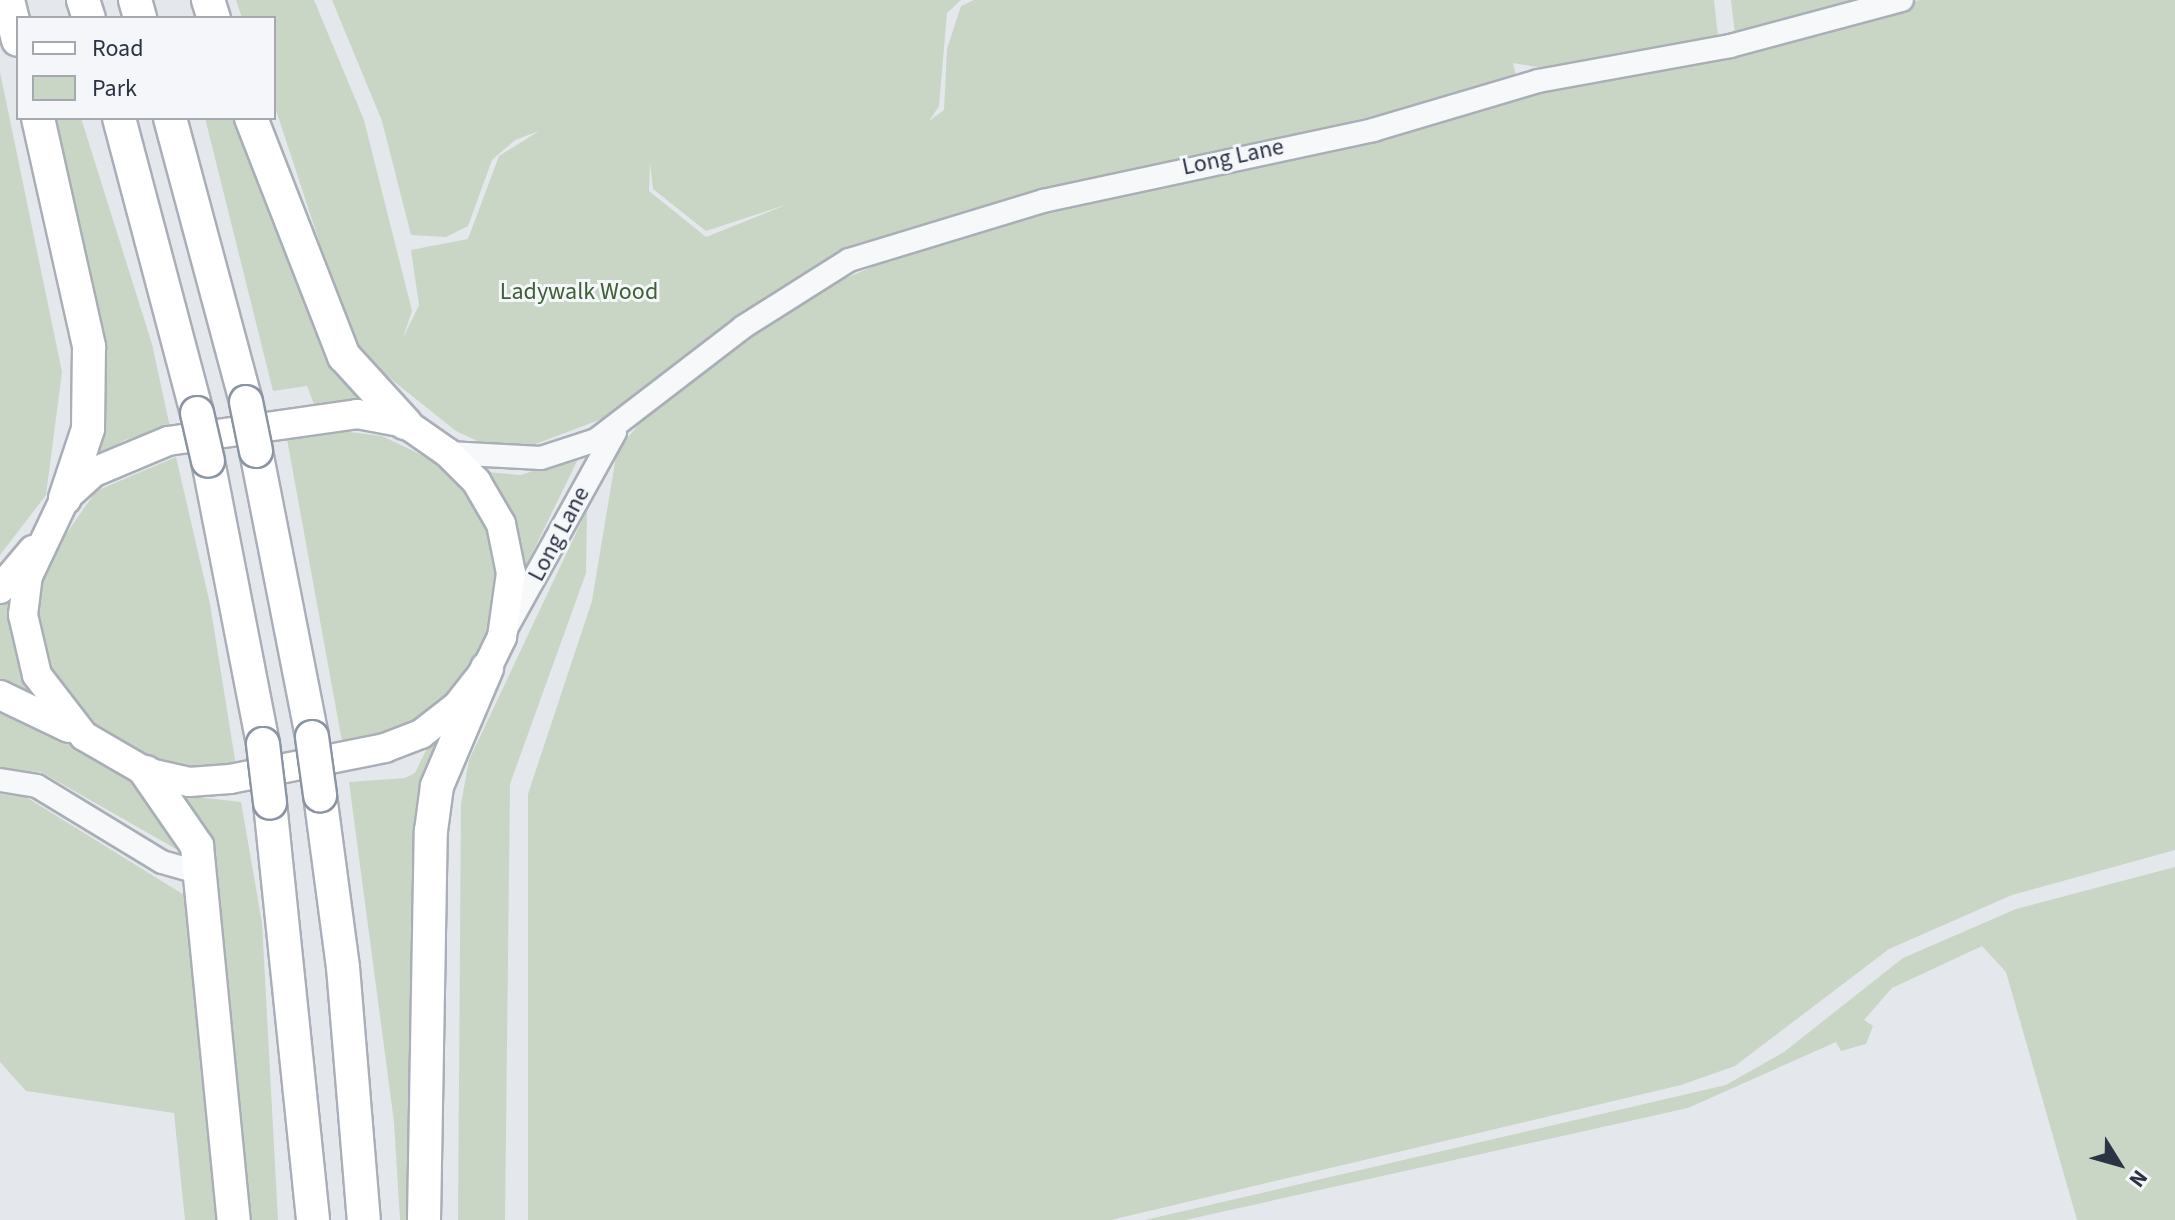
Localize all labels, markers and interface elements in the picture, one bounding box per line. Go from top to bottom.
legend [16,16,276,120]
text: Road [92,31,144,66]
text: Park [92,71,137,106]
street label: Long Lane [1180,132,1286,182]
park label: Ladywalk Wood [500,278,658,306]
street label: Long Lane [522,482,596,586]
north arrow [2079,1124,2159,1204]
text: N [2121,1163,2155,1194]

